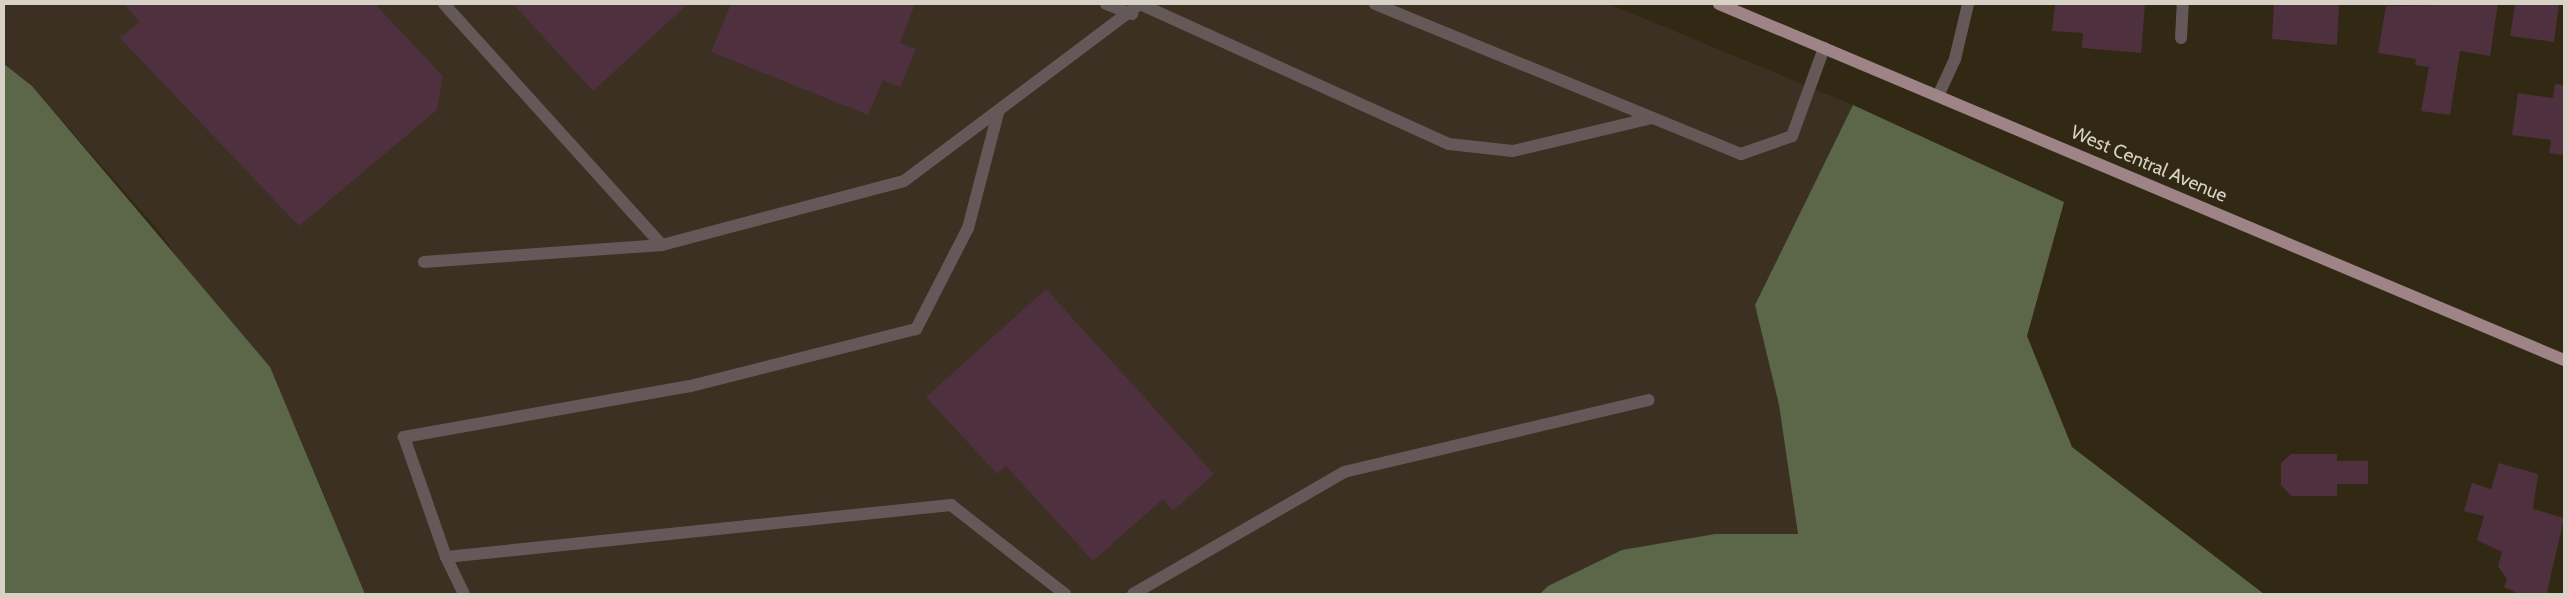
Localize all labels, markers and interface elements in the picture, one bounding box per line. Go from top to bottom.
street label: West Central Avenue [2067,121,2231,207]

